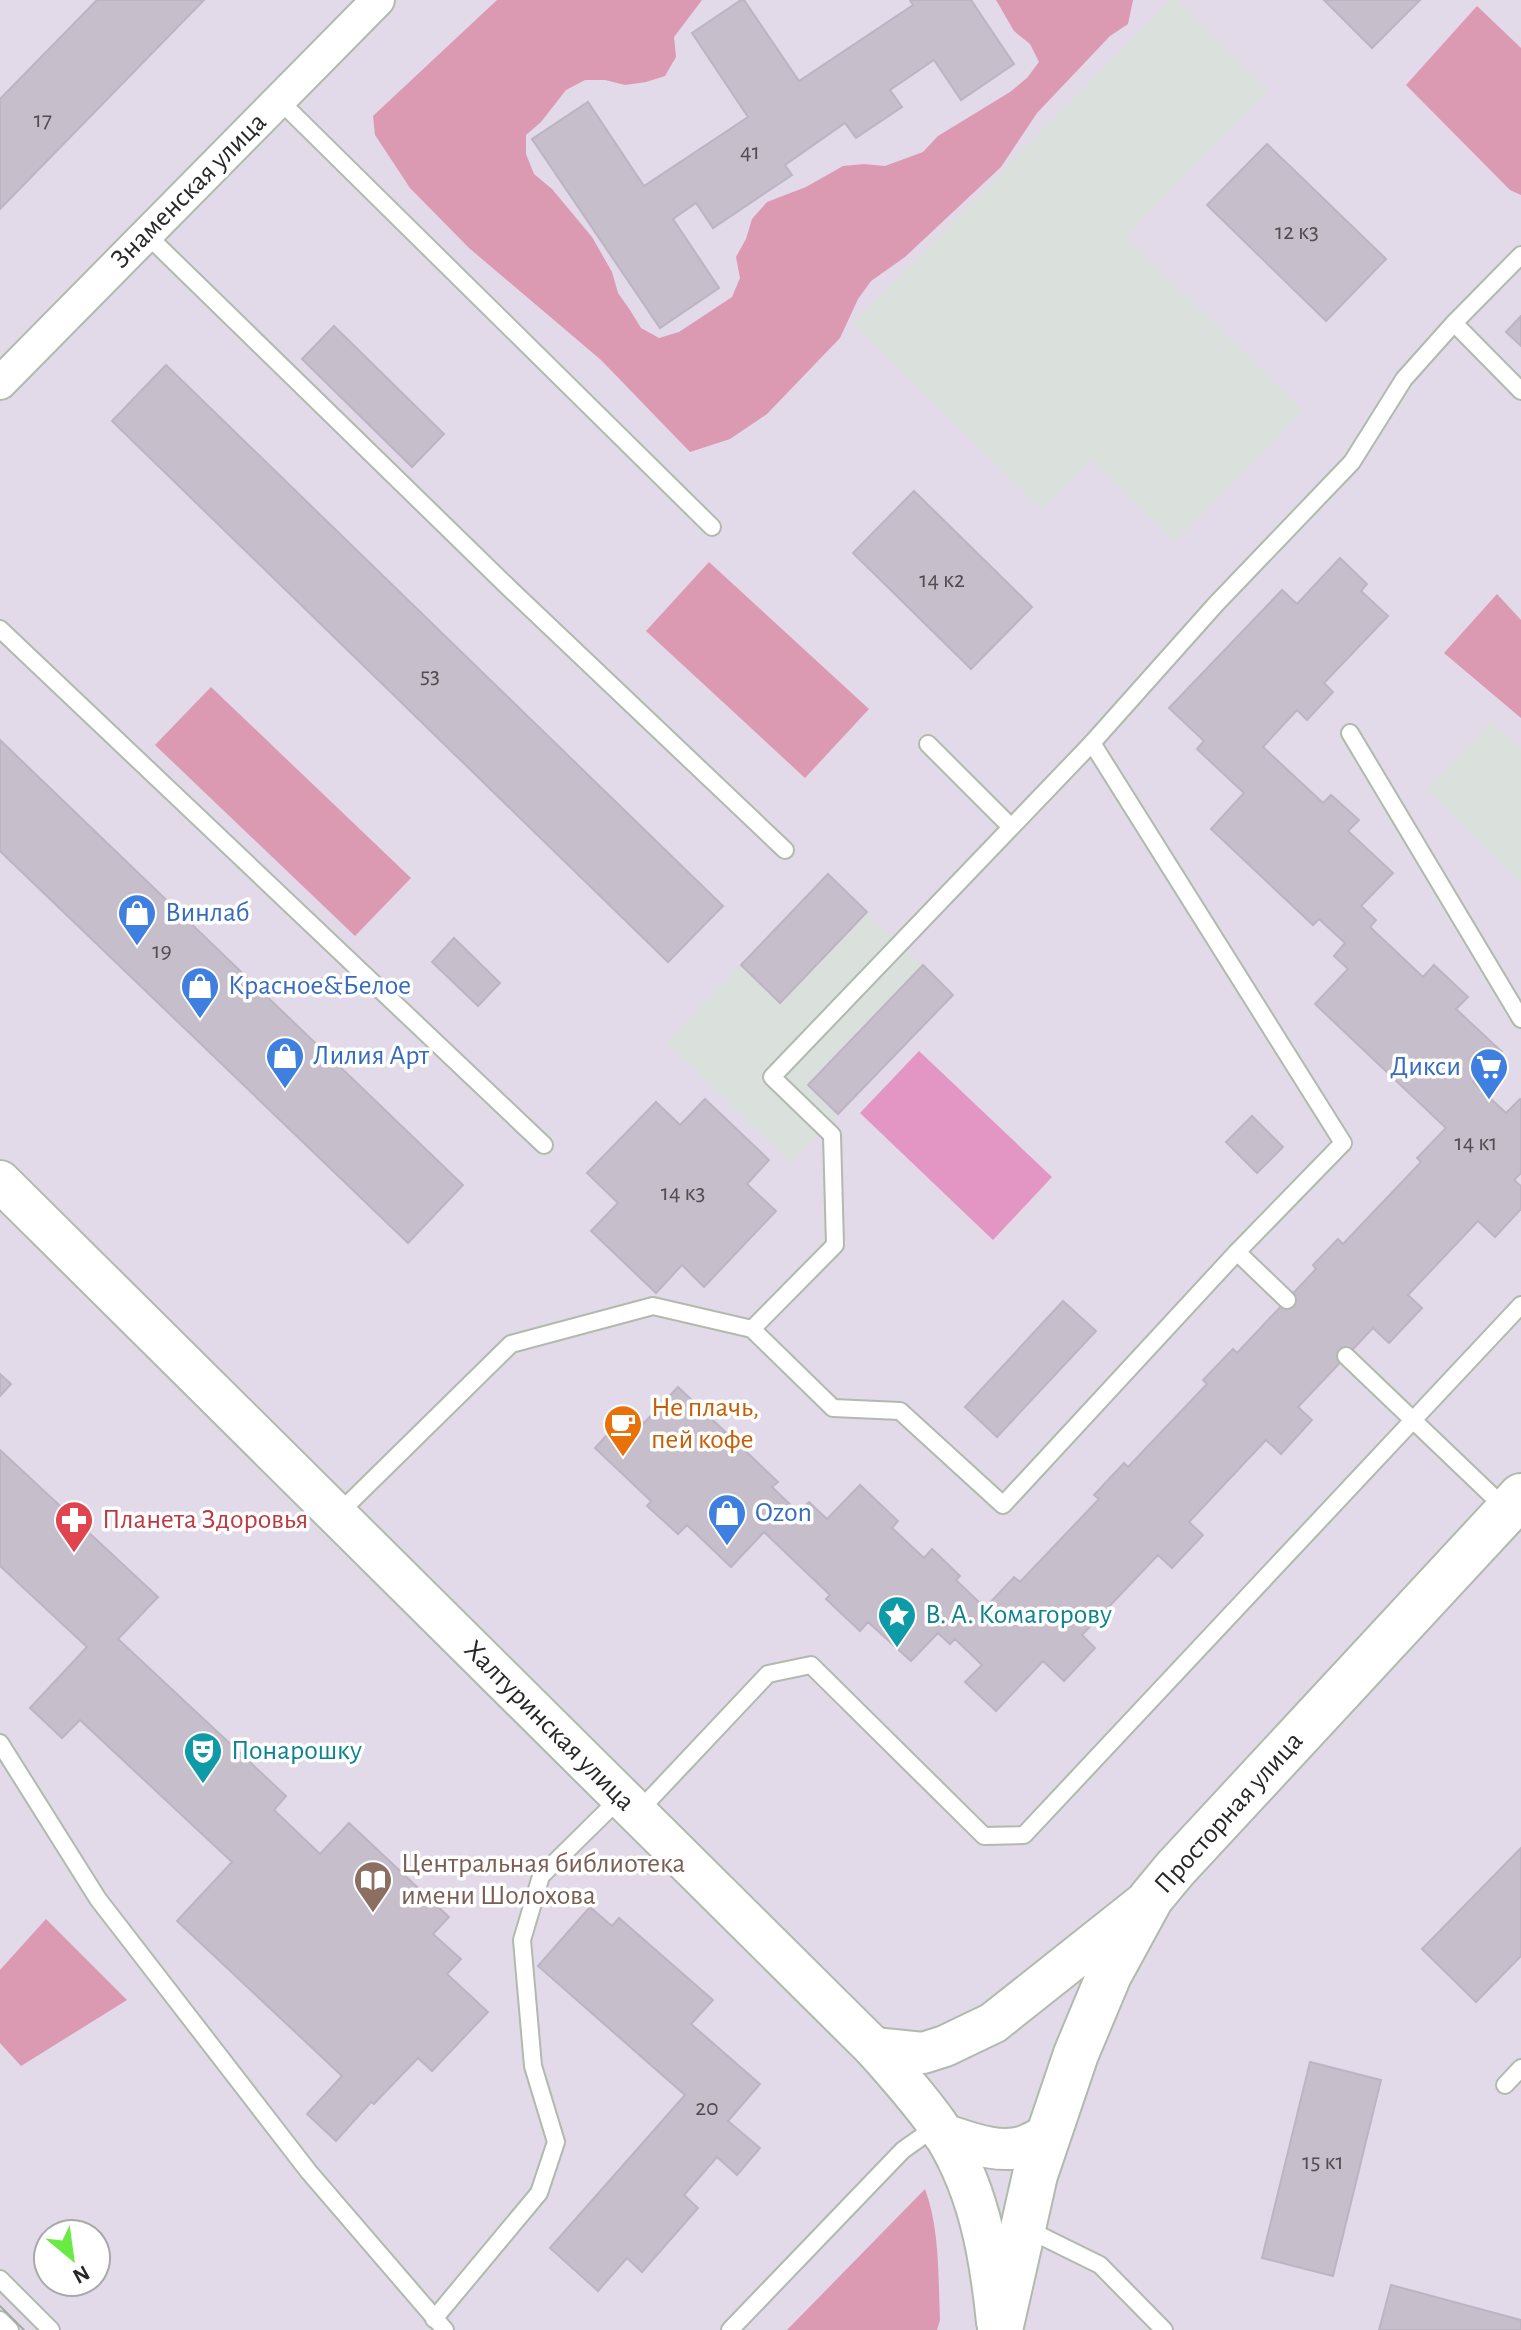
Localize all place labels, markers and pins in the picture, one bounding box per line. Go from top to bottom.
shop icon: Винлаб [116,892,158,947]
place label: Винлаб [165,899,250,927]
shop icon: Красное&Белое [179,965,221,1020]
place label: Красное&Белое [228,972,411,1000]
shop icon: Лилия Арт [264,1035,306,1090]
place label: Лилия Арт [313,1042,430,1070]
supermarket icon: Дикси [1468,1046,1510,1101]
place label: Дикси [1390,1053,1461,1081]
place label: Не плачь, пей кофе [651,1394,759,1454]
cafe icon: Не плачь, пей кофе [602,1403,644,1458]
shop icon: Ozon [706,1492,748,1547]
pharmacy icon: Планета Здоровья [53,1499,95,1554]
place label: Ozon [755,1499,812,1527]
place label: Планета Здоровья [102,1506,308,1534]
place icon: В. А. Комагорову [876,1594,918,1649]
place label: В. А. Комагорову [925,1601,1112,1629]
theatre icon: Понарошку [182,1730,224,1785]
place label: Понарошку [231,1737,362,1765]
place label: Центральная библиотека имени Шолохова [401,1850,685,1910]
library icon: Центральная библиотека имени Шолохова [352,1859,394,1914]

